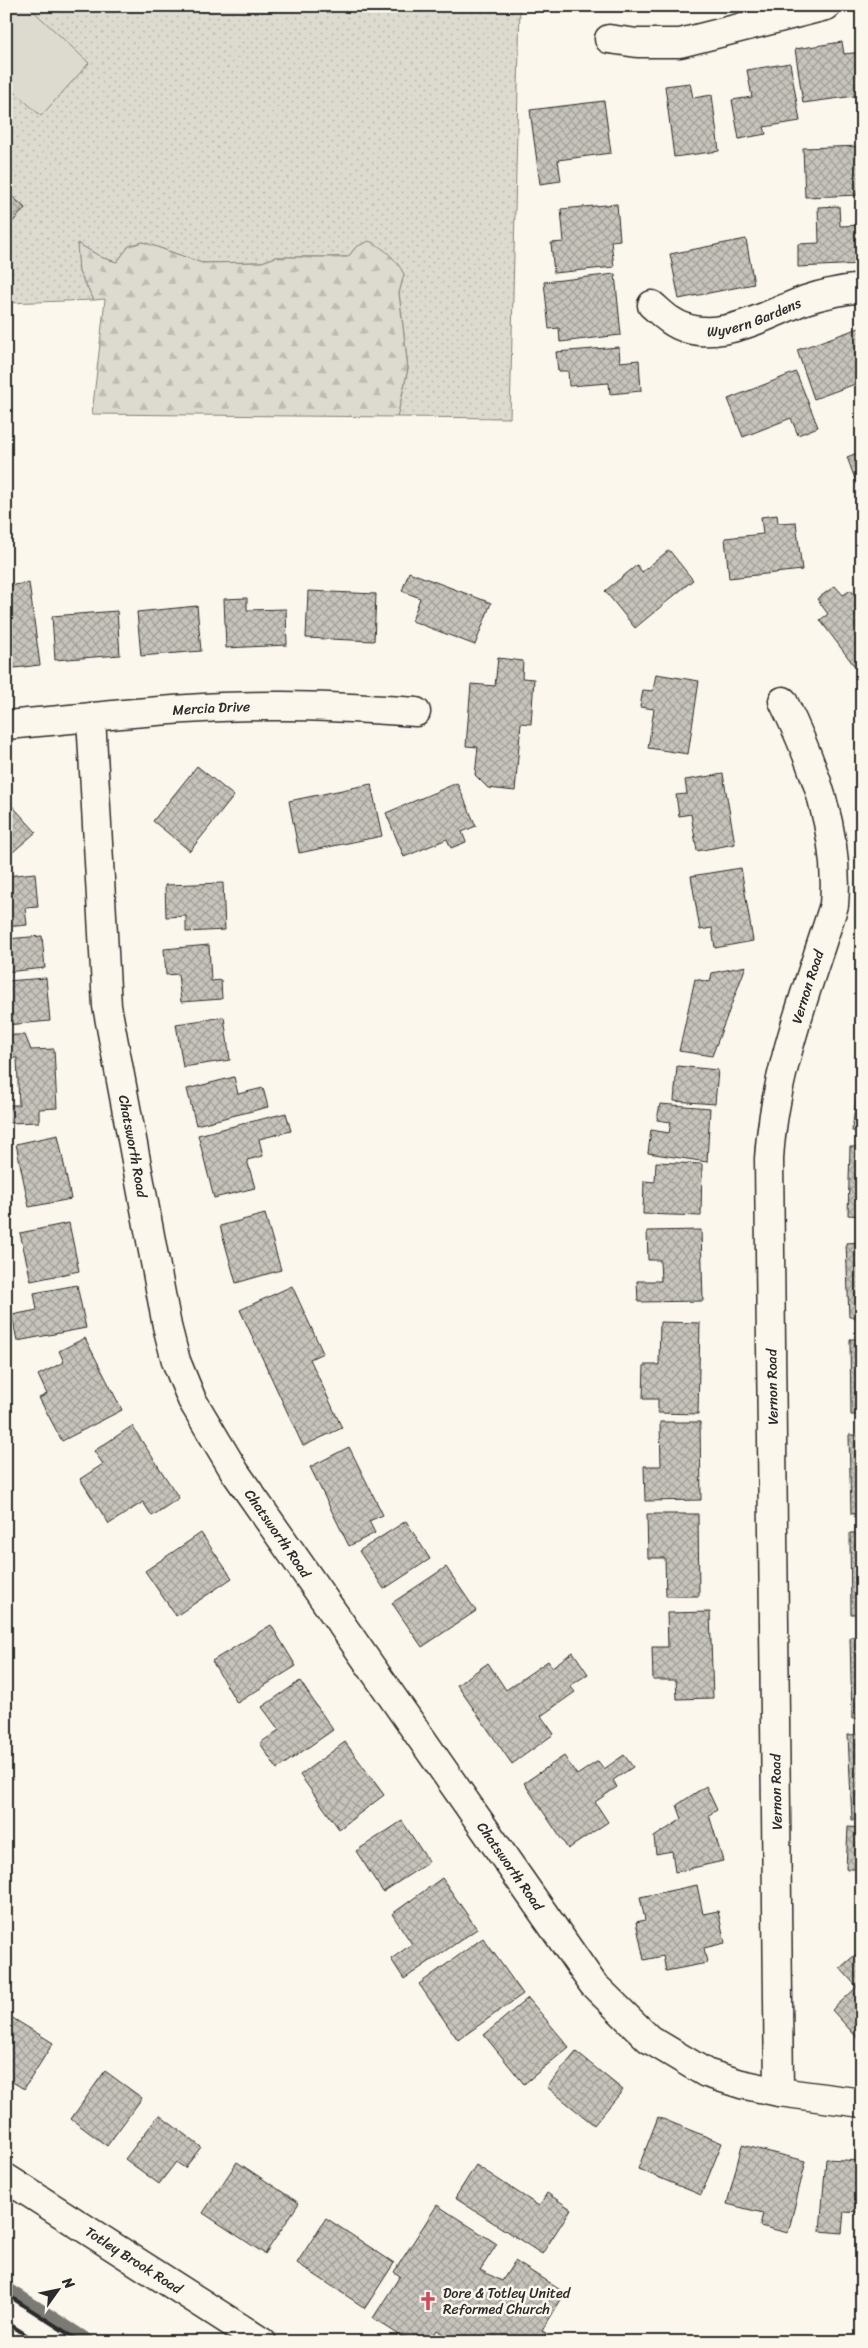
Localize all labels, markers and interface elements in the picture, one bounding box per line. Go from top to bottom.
street label: Wyvern Gardens [706,290,806,344]
street label: Mercia Drive [172,694,250,723]
street label: Vernon Road [784,945,832,1027]
street label: Chatsworth Road [111,1093,155,1201]
street label: Vernon Road [759,1347,786,1425]
street label: Chatsworth Road [237,1484,318,1585]
street label: Vernon Road [763,1752,790,1830]
street label: Chatsworth Road [470,1817,551,1917]
street label: Totley Brook Road [80,2220,189,2302]
north arrow [32,2266,82,2316]
text: N [55,2271,82,2294]
place label: Dore & Totley United Reformed Church [443,2281,572,2322]
church icon: Dore & Totley United Reformed Church [417,2290,439,2312]

